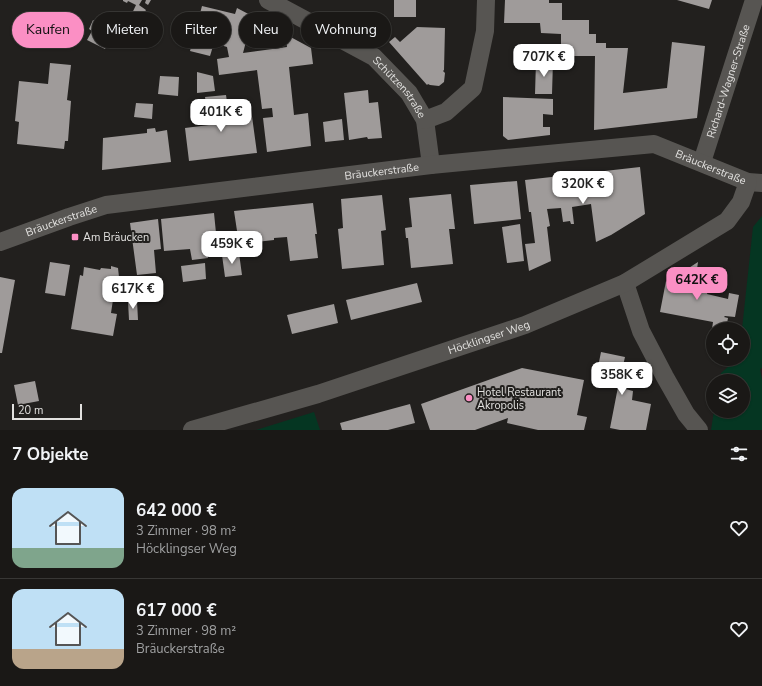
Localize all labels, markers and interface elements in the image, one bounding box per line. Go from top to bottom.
chip: Kaufen [12,12,84,48]
chip: Mieten [92,12,163,48]
chip: Filter [171,12,231,48]
chip: Neu [239,12,293,48]
chip: Wohnung [301,12,391,48]
street label: Richard-Wagner-Straße [703,22,753,140]
pin: 707K € [511,44,577,78]
text: 707K € [522,48,566,66]
street label: Schützenstraße [370,53,430,121]
pin: 401K € [188,99,254,133]
text: 401K € [199,103,243,121]
street label: Bräuckerstraße [673,146,749,188]
street label: Bräuckerstraße [343,159,420,183]
pin: 320K € [550,171,616,205]
text: 320K € [561,175,605,193]
street label: Bräuckerstraße [23,201,99,240]
place label: Am Bräucken [83,230,149,245]
pin: 459K € [199,231,265,265]
marker: Am Bräucken [70,232,80,242]
text: 459K € [210,235,254,253]
pin: 642K € [664,267,730,301]
text: 642K € [675,271,719,289]
pin: 617K € [100,276,166,310]
text: 617K € [111,280,155,298]
street label: Höcklingser Weg [446,316,532,358]
map controls [706,322,750,418]
button: locate [706,322,750,366]
pin: 358K € [589,362,655,396]
text: 358K € [600,366,644,384]
button: layers [706,374,750,418]
place label: Hotel Restaurant Akropolis [477,385,561,413]
marker: Hotel Restaurant Akropolis [464,393,474,403]
scale bar [12,402,82,421]
text: 20 m [18,403,43,418]
text: 7 Objekte [12,443,88,466]
icon: filters [728,443,750,465]
text: 642 000 € [136,499,217,522]
icon: home [44,504,92,552]
icon: heart [728,517,750,539]
text: 3 Zimmer · 98 m² [136,522,236,540]
text: Höcklingser Weg [136,540,237,558]
text: 617 000 € [136,599,217,622]
icon: home [44,605,92,653]
icon: heart [728,618,750,640]
text: 3 Zimmer · 98 m² [136,622,236,640]
text: Bräuckerstraße [136,640,225,658]

